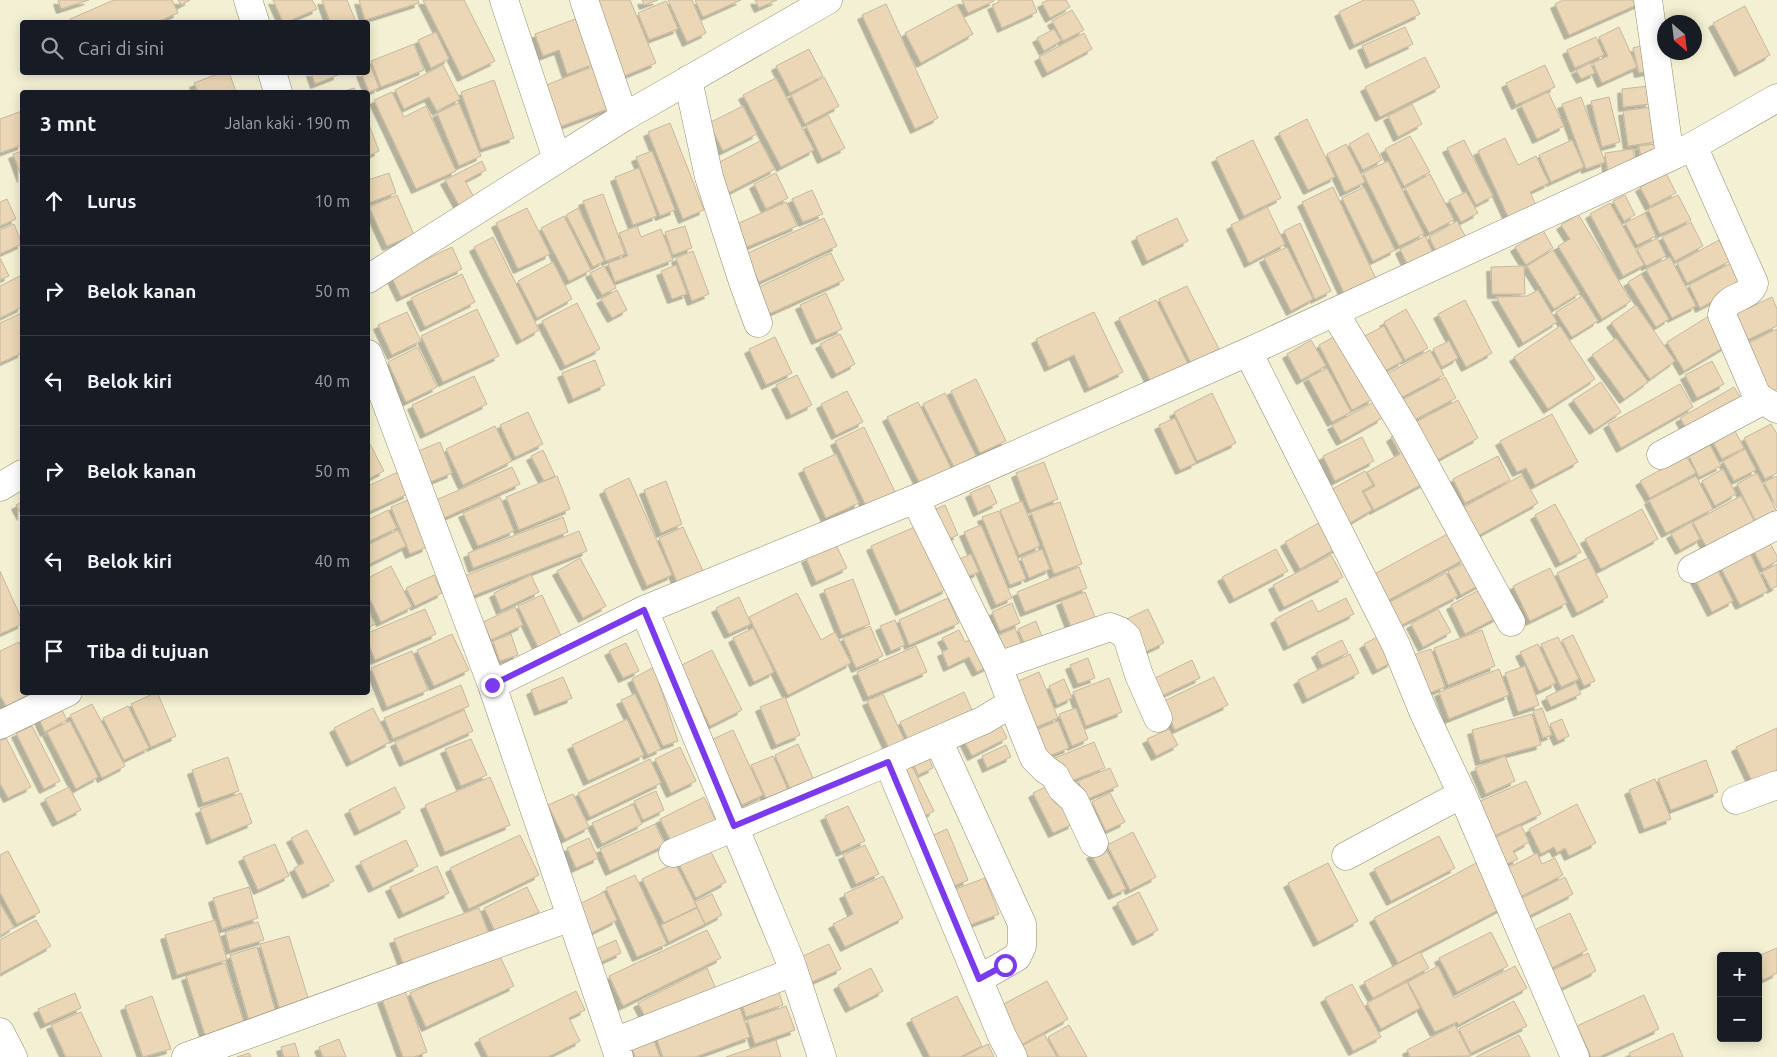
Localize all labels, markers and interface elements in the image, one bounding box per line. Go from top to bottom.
north arrow [1657,15,1702,60]
search box [20,20,370,75]
icon: search [38,34,66,62]
text: Cari di sini [78,37,164,59]
text: 3 mnt [40,111,96,135]
text: Jalan kaki · 190 m [225,114,350,132]
icon: ahead [40,187,68,215]
text: Lurus [87,190,136,212]
text: 10 m [314,192,350,210]
icon: right [40,277,68,305]
text: Belok kanan [87,280,196,302]
text: 50 m [314,282,350,300]
icon: left [40,367,68,395]
text: Belok kiri [87,370,172,392]
text: 40 m [314,372,350,390]
icon: right [40,457,68,485]
text: Belok kanan [87,460,196,482]
text: 50 m [314,462,350,480]
icon: left [40,547,68,575]
text: Belok kiri [87,550,172,572]
text: 40 m [314,552,350,570]
icon: arrive [40,637,68,665]
text: Tiba di tujuan [87,640,209,662]
route end [481,674,504,697]
map controls [1717,952,1762,1042]
button: + [1717,952,1762,997]
route start [994,954,1017,977]
button: − [1717,997,1762,1042]

